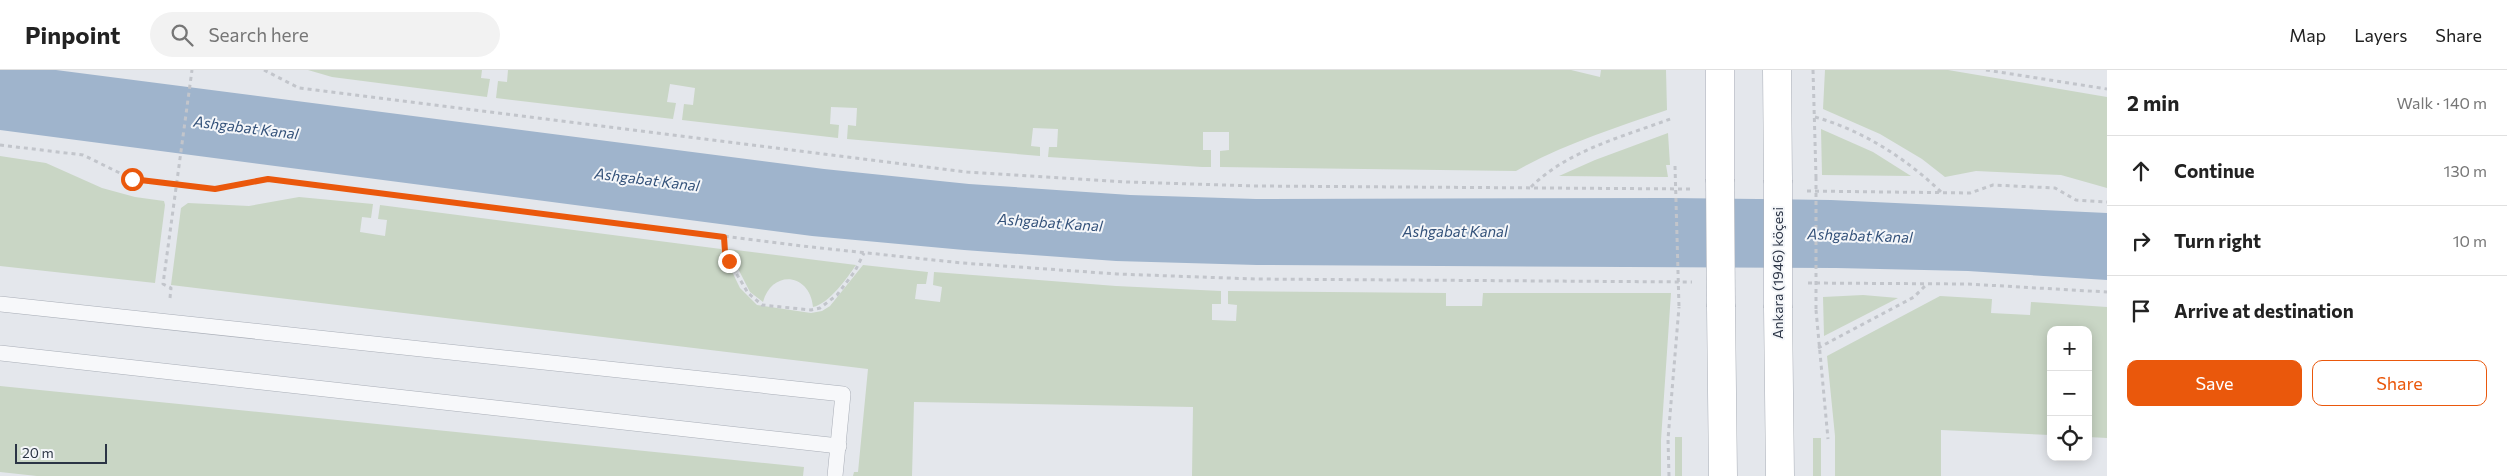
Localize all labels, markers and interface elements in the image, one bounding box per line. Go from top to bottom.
search box [150,12,500,57]
text: Pinpoint [25,20,120,49]
icon: search [168,21,196,49]
text: Search here [208,23,309,46]
text: Map [2289,24,2326,46]
text: Layers [2354,24,2407,46]
text: Share [2435,24,2482,46]
text: 2 min [2127,90,2179,115]
text: Walk · 140 m [2397,93,2487,112]
water label: Ashgabat Kanal [192,112,301,143]
icon: ahead [2127,157,2155,185]
text: Continue [2174,159,2254,182]
text: 130 m [2444,161,2487,180]
water label: Ashgabat Kanal [593,164,702,195]
route start [121,168,144,191]
street label: Ankara (1946) köçesi [1769,207,1786,339]
water label: Ashgabat Kanal [996,209,1105,235]
water label: Ashgabat Kanal [1401,222,1509,240]
water label: Ashgabat Kanal [1806,224,1914,246]
icon: right [2127,227,2155,255]
text: Turn right [2174,229,2261,252]
text: 10 m [2453,231,2487,250]
route end [718,250,741,273]
icon: arrive [2127,297,2155,325]
text: Arrive at destination [2174,299,2354,322]
map controls [2047,326,2092,461]
button: + [2047,326,2092,371]
button: Save [2127,360,2302,406]
button: Share [2312,360,2487,406]
button: − [2047,371,2092,416]
button: locate [2047,416,2092,461]
scale bar [15,441,108,464]
text: 20 m [22,444,54,461]

